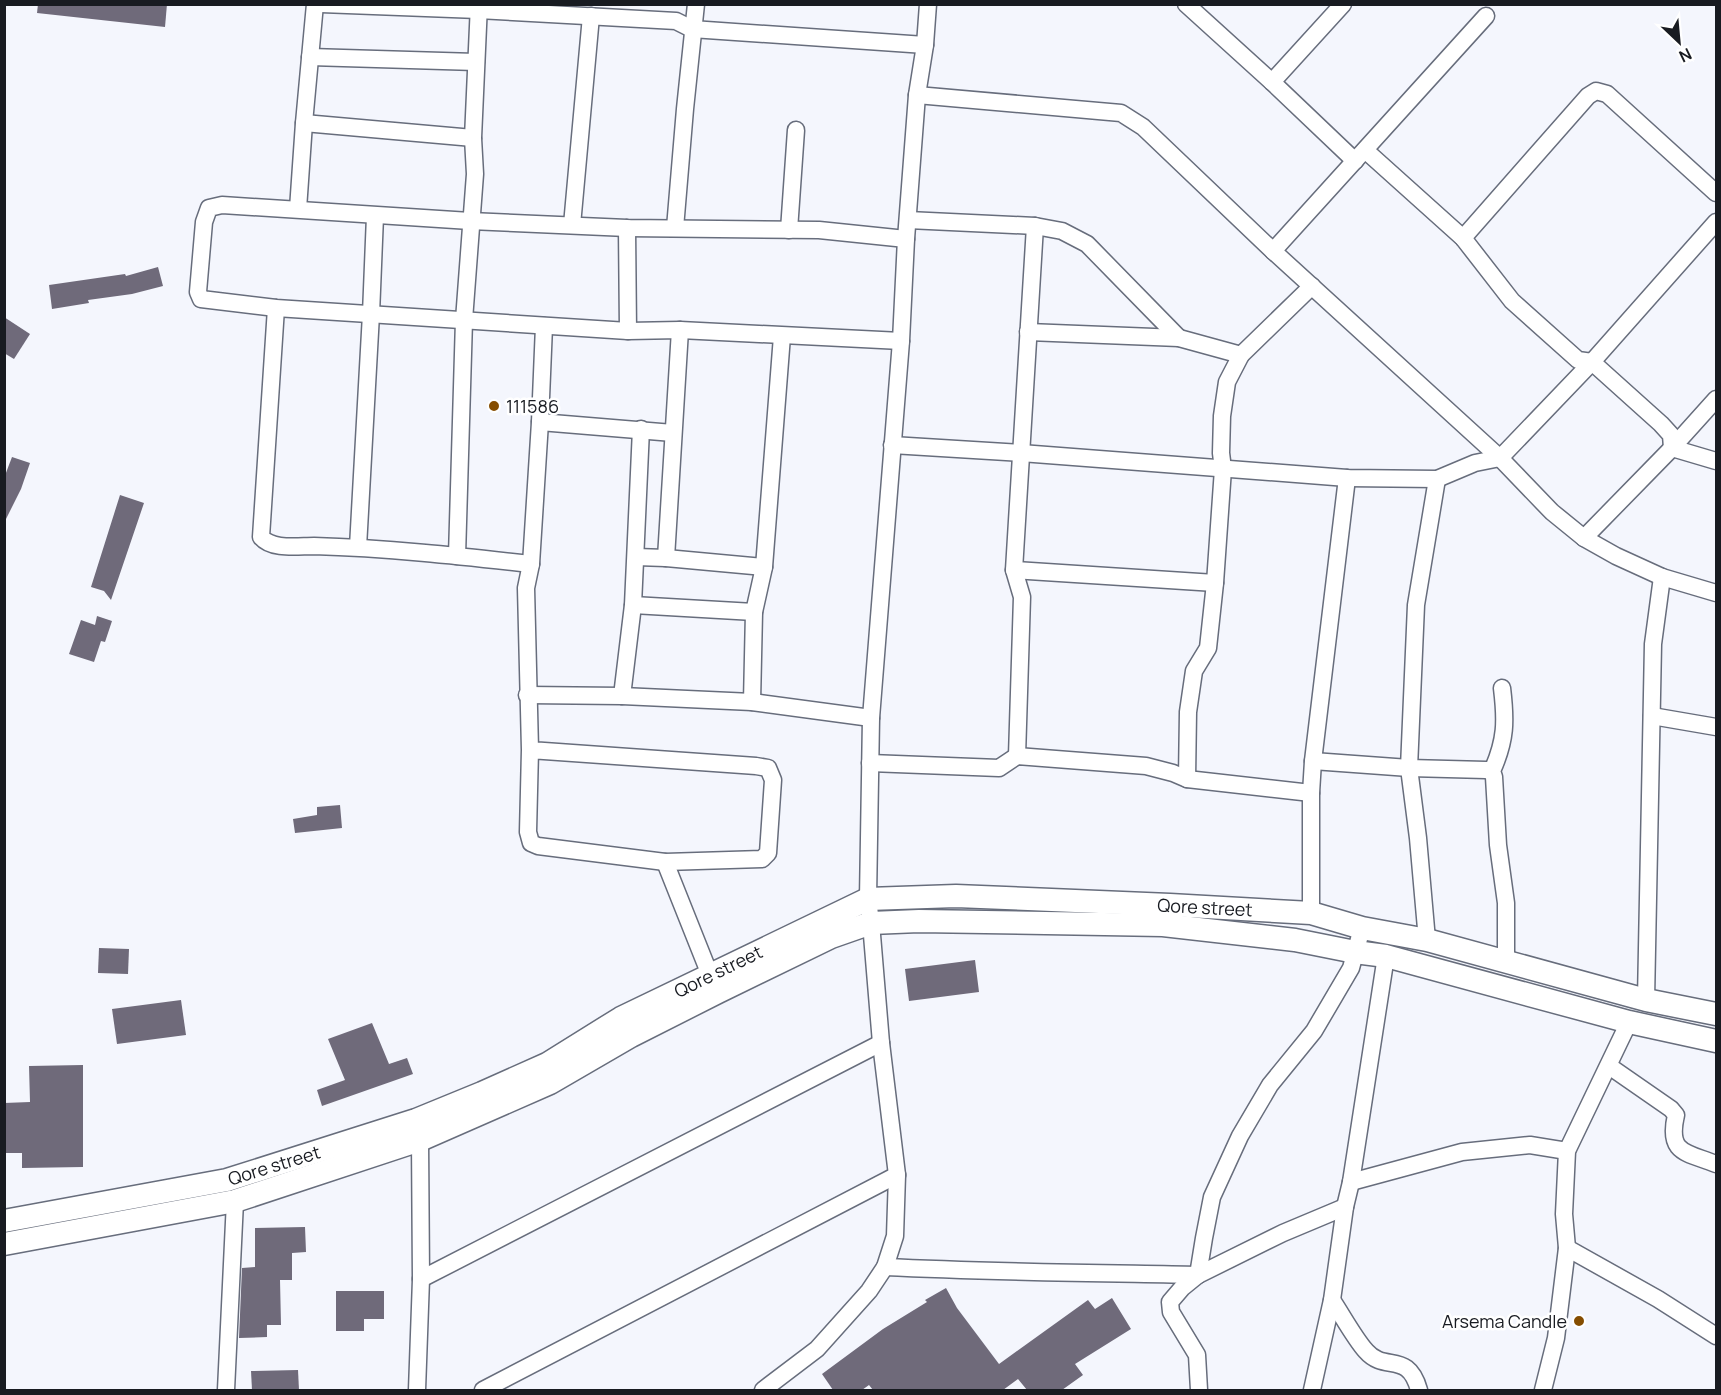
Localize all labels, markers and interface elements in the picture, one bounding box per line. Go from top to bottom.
north arrow [1649,12,1709,72]
text: N [1676,43,1696,68]
place label: 111586 [506,394,559,418]
marker: 111586 [487,399,501,413]
street label: Qore street [1157,893,1253,921]
street label: Qore street [670,939,766,1003]
street label: Qore street [225,1140,323,1190]
place label: Arsema Candle [1442,1309,1567,1333]
marker: Arsema Candle [1572,1314,1586,1328]

